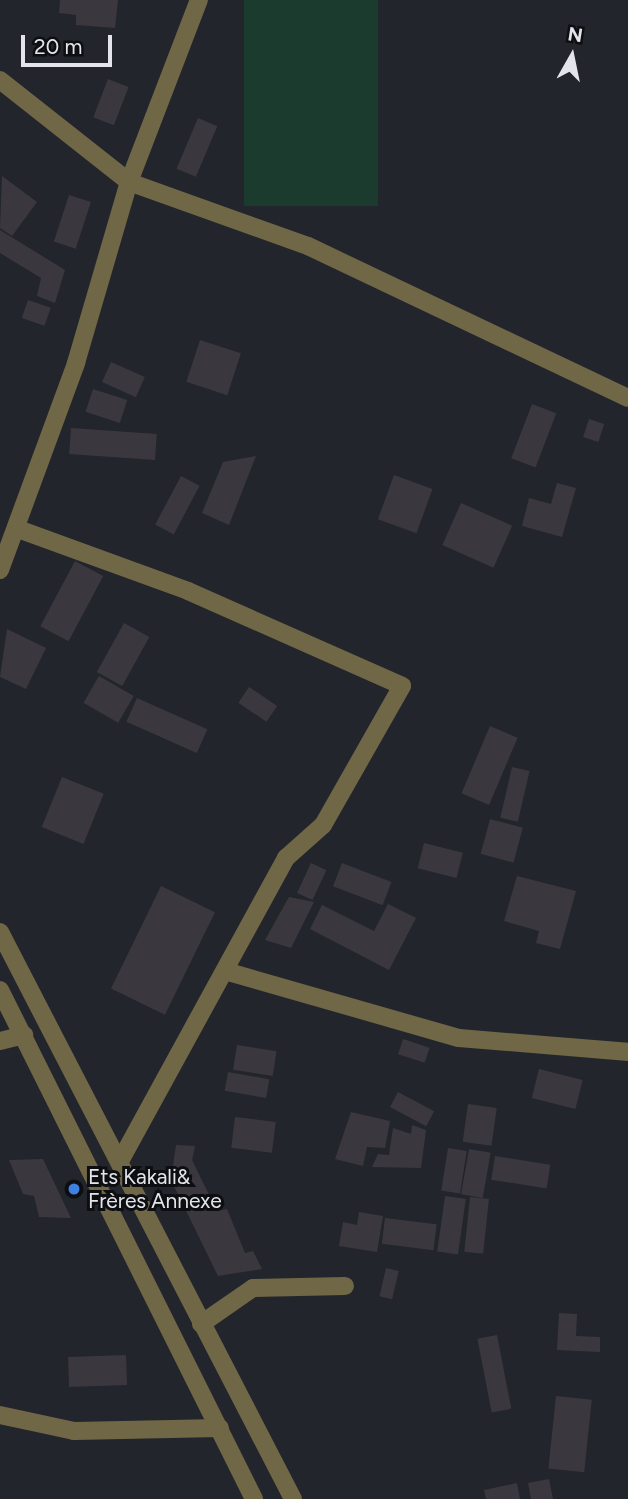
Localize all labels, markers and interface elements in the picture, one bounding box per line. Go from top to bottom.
scale bar [24,21,116,65]
north arrow [537,21,607,91]
text: N [566,22,584,47]
text: 20 m [34,34,82,59]
place label: Ets Kakali& Frères Annexe [88,1164,222,1214]
marker: Ets Kakali& Frères Annexe [66,1181,82,1197]

